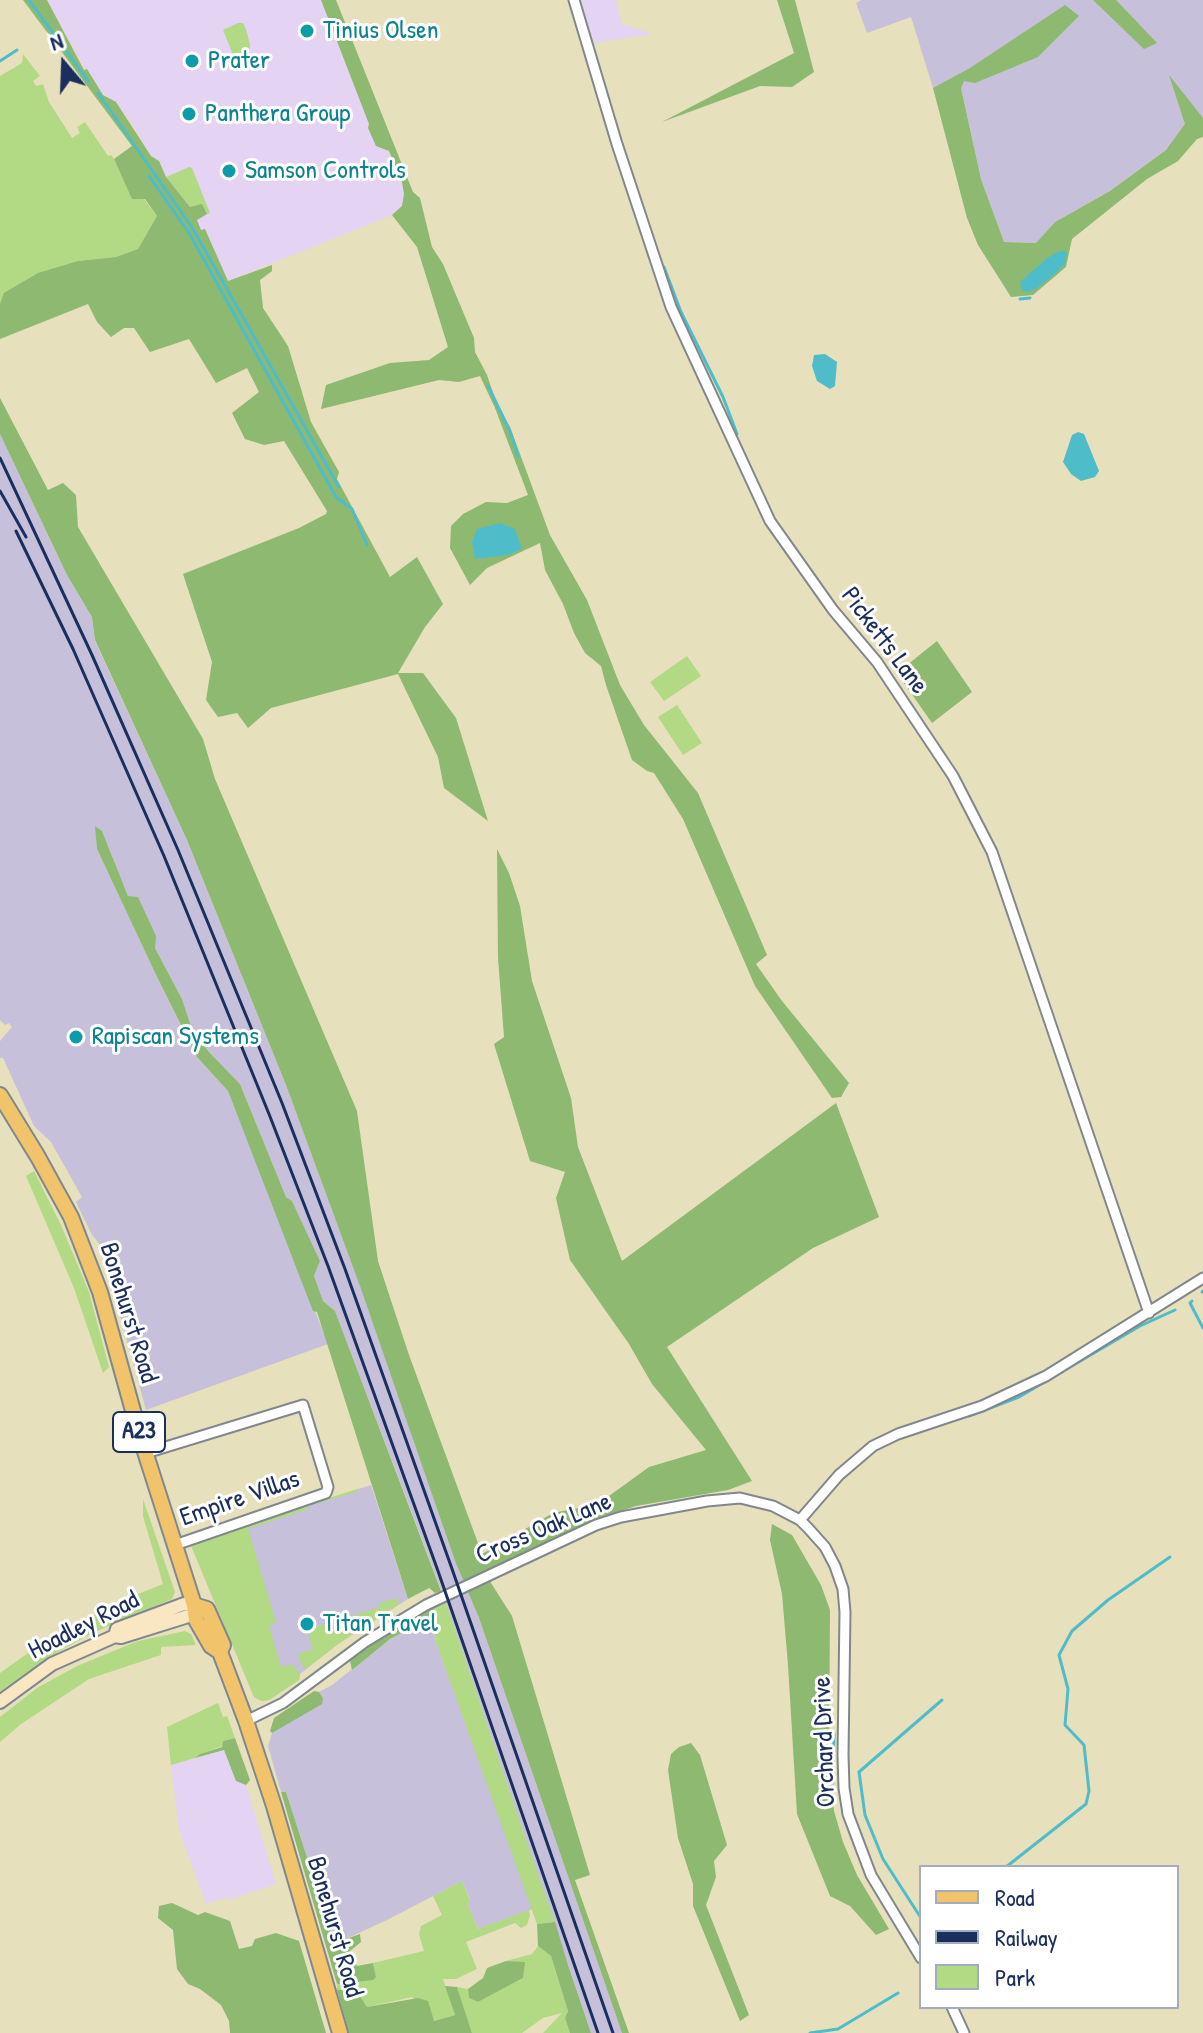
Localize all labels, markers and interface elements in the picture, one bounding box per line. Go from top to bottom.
place label: Tinius Olsen [323,15,438,47]
marker: Tinius Olsen [298,22,316,40]
north arrow [24,24,104,104]
text: N [46,25,67,57]
place label: Prater [208,45,270,77]
marker: Prater [183,52,201,70]
place label: Panthera Group [205,98,350,130]
marker: Panthera Group [180,105,198,123]
place label: Samson Controls [245,155,406,187]
marker: Samson Controls [220,162,238,180]
street label: Picketts Lane [834,582,934,700]
place label: Rapiscan Systems [92,1021,259,1053]
marker: Rapiscan Systems [67,1028,85,1046]
street label: Bonehurst Road [92,1239,164,1387]
road number: A23 [113,1412,165,1452]
street label: Empire Villas [176,1464,304,1534]
street label: Cross Oak Lane [472,1486,616,1572]
street label: Hoadley Road [24,1585,144,1667]
place label: Titan Travel [323,1608,438,1640]
marker: Titan Travel [298,1615,316,1633]
street label: Orchard Drive [807,1676,843,1808]
street label: Bonehurst Road [299,1853,369,2001]
legend [919,1865,1179,2009]
text: Road [995,1881,1034,1913]
text: Railway [995,1921,1058,1953]
text: Park [995,1961,1035,1993]

